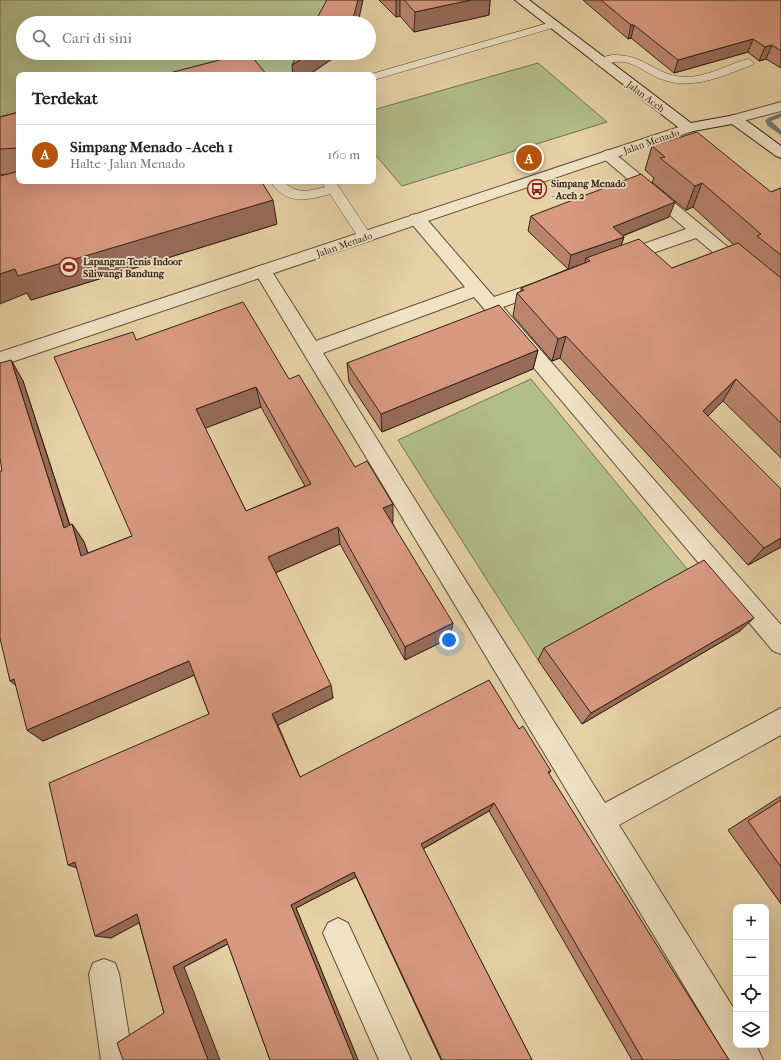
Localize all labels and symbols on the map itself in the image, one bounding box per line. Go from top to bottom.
street label: Jalan Aceh [623,78,667,115]
street label: Jalan Menado [621,127,681,157]
pin: A [516,143,542,173]
bus stop icon: Simpang Menado - Aceh 2 [526,178,548,200]
place label: Simpang Menado - Aceh 2 [551,178,626,202]
street label: Jalan Menado [314,230,374,260]
sports icon: Lapangan Tenis Indoor Siliwangi Bandung [58,256,80,278]
place label: Lapangan Tenis Indoor Siliwangi Bandung [83,256,183,280]
your location [439,630,459,650]

